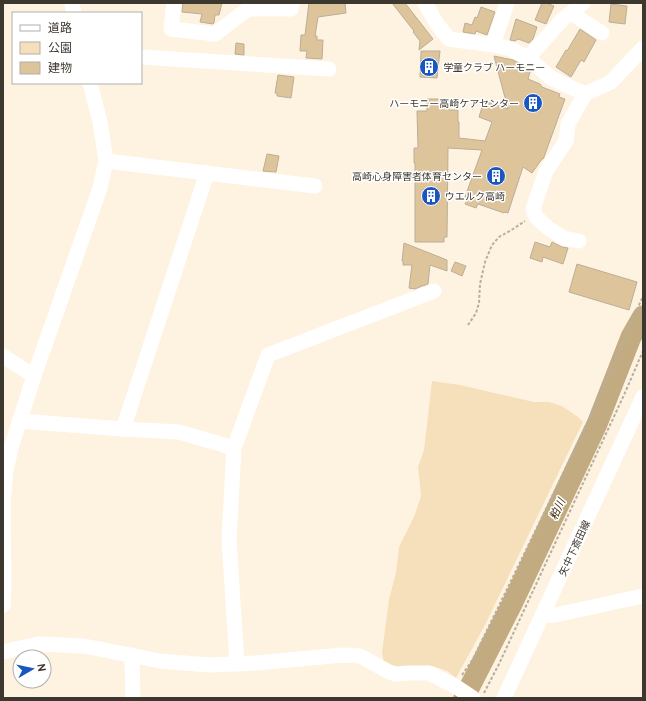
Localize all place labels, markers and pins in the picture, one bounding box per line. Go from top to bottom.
building icon: 学童クラブ ハーモニー [418,56,440,78]
place label: 学童クラブ ハーモニー [443,62,545,75]
building icon: ハーモニー高崎ケアセンター [522,92,544,114]
place label: ハーモニー高崎ケアセンター [389,98,519,111]
building icon: 高崎心身障害者体育センター [485,165,507,187]
place label: 高崎心身障害者体育センター [352,171,482,184]
building icon: ウエルク高崎 [420,185,442,207]
place label: ウエルク高崎 [445,191,505,204]

